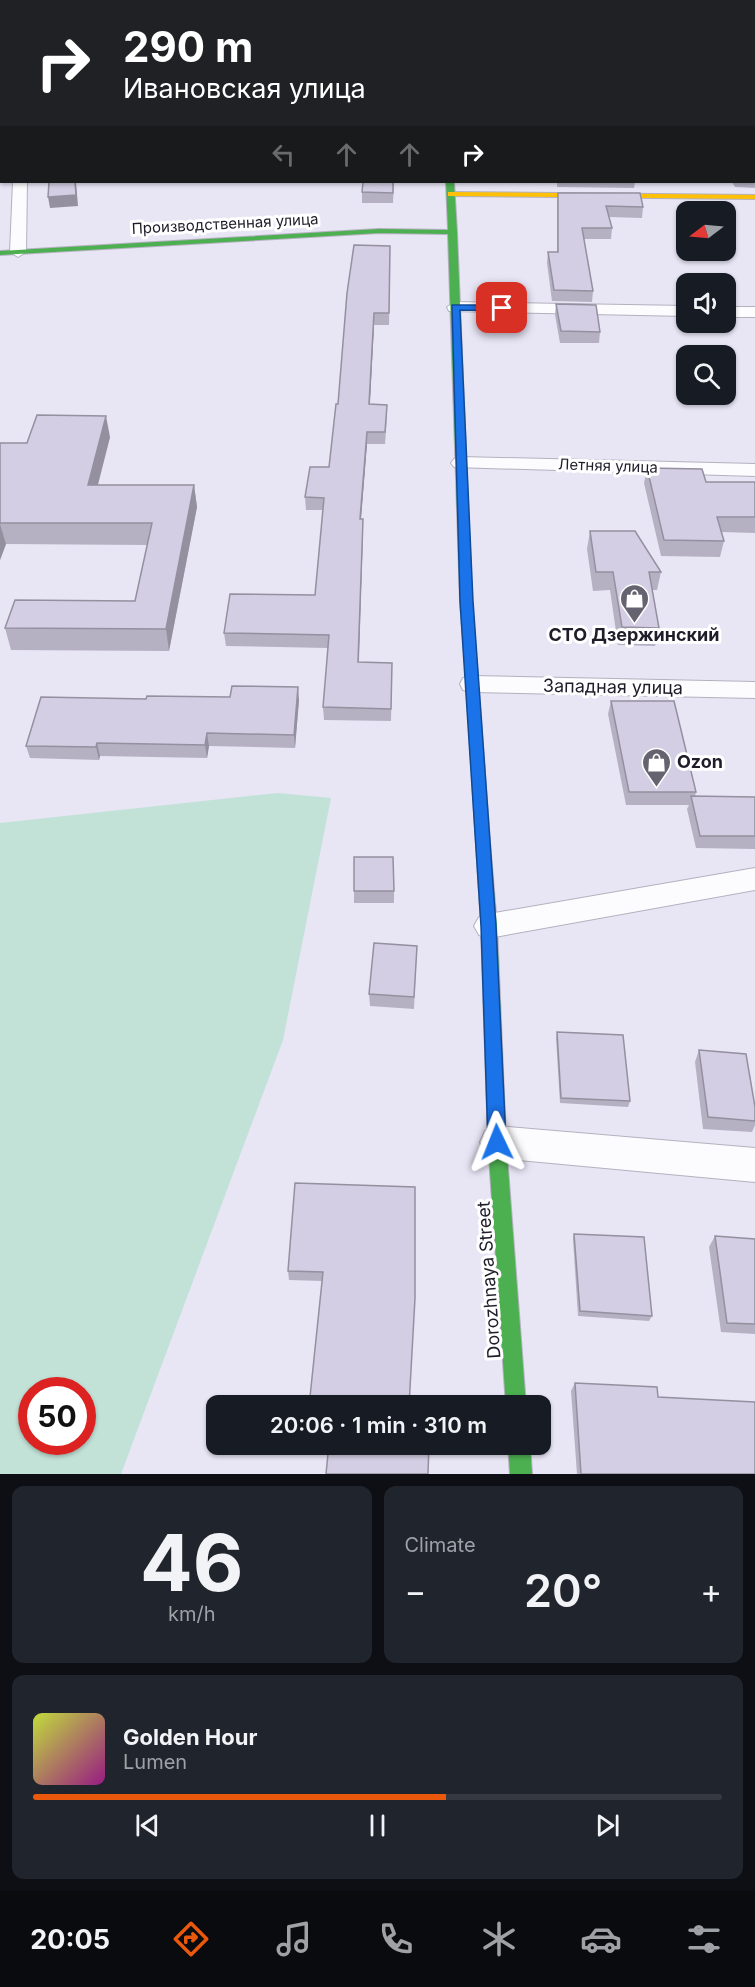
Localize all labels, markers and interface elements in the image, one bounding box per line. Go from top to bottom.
text: 290 m [123,21,253,72]
icon: right [24,24,102,102]
text: Ивановская улица [123,72,366,105]
icon: left [267,138,300,171]
icon: ahead [330,138,363,171]
icon: ahead [393,138,426,171]
icon: right [456,138,489,171]
north arrow [676,201,736,261]
map controls [676,201,736,405]
street label: Производственная улица [131,209,319,238]
button: sound [676,273,736,333]
pin [476,282,527,333]
icon: arrive [485,291,518,324]
button: search [676,345,736,405]
street label: Летняя улица [558,454,658,477]
shop icon: СТО Дзержинский [618,582,650,624]
place label: СТО Дзержинский [548,624,720,645]
street label: Западная улица [543,675,683,698]
shop icon: Ozon [640,746,672,788]
place label: Ozon [677,751,723,772]
position arrow [465,1110,529,1174]
street label: Dorozhnaya Street [473,1200,504,1359]
speed limit sign: 50 [18,1377,96,1455]
text: 20:06 · 1 min · 310 m [270,1412,487,1438]
text: 46 [140,1515,243,1610]
text: Climate [405,1533,476,1557]
text: 20° [524,1563,602,1618]
text: − [405,1571,426,1611]
text: + [700,1571,722,1611]
text: km/h [168,1602,216,1626]
text: Golden Hour [123,1724,257,1750]
text: Lumen [123,1750,187,1774]
icon: previous [131,1809,164,1842]
icon: pause [361,1809,394,1842]
icon: next [591,1809,624,1842]
icon: directions [170,1918,212,1960]
icon: music [273,1918,315,1960]
icon: phone [375,1918,417,1960]
icon: climate [478,1918,520,1960]
icon: car [580,1918,622,1960]
icon: filters [683,1918,725,1960]
text: 20:05 [30,1923,110,1956]

